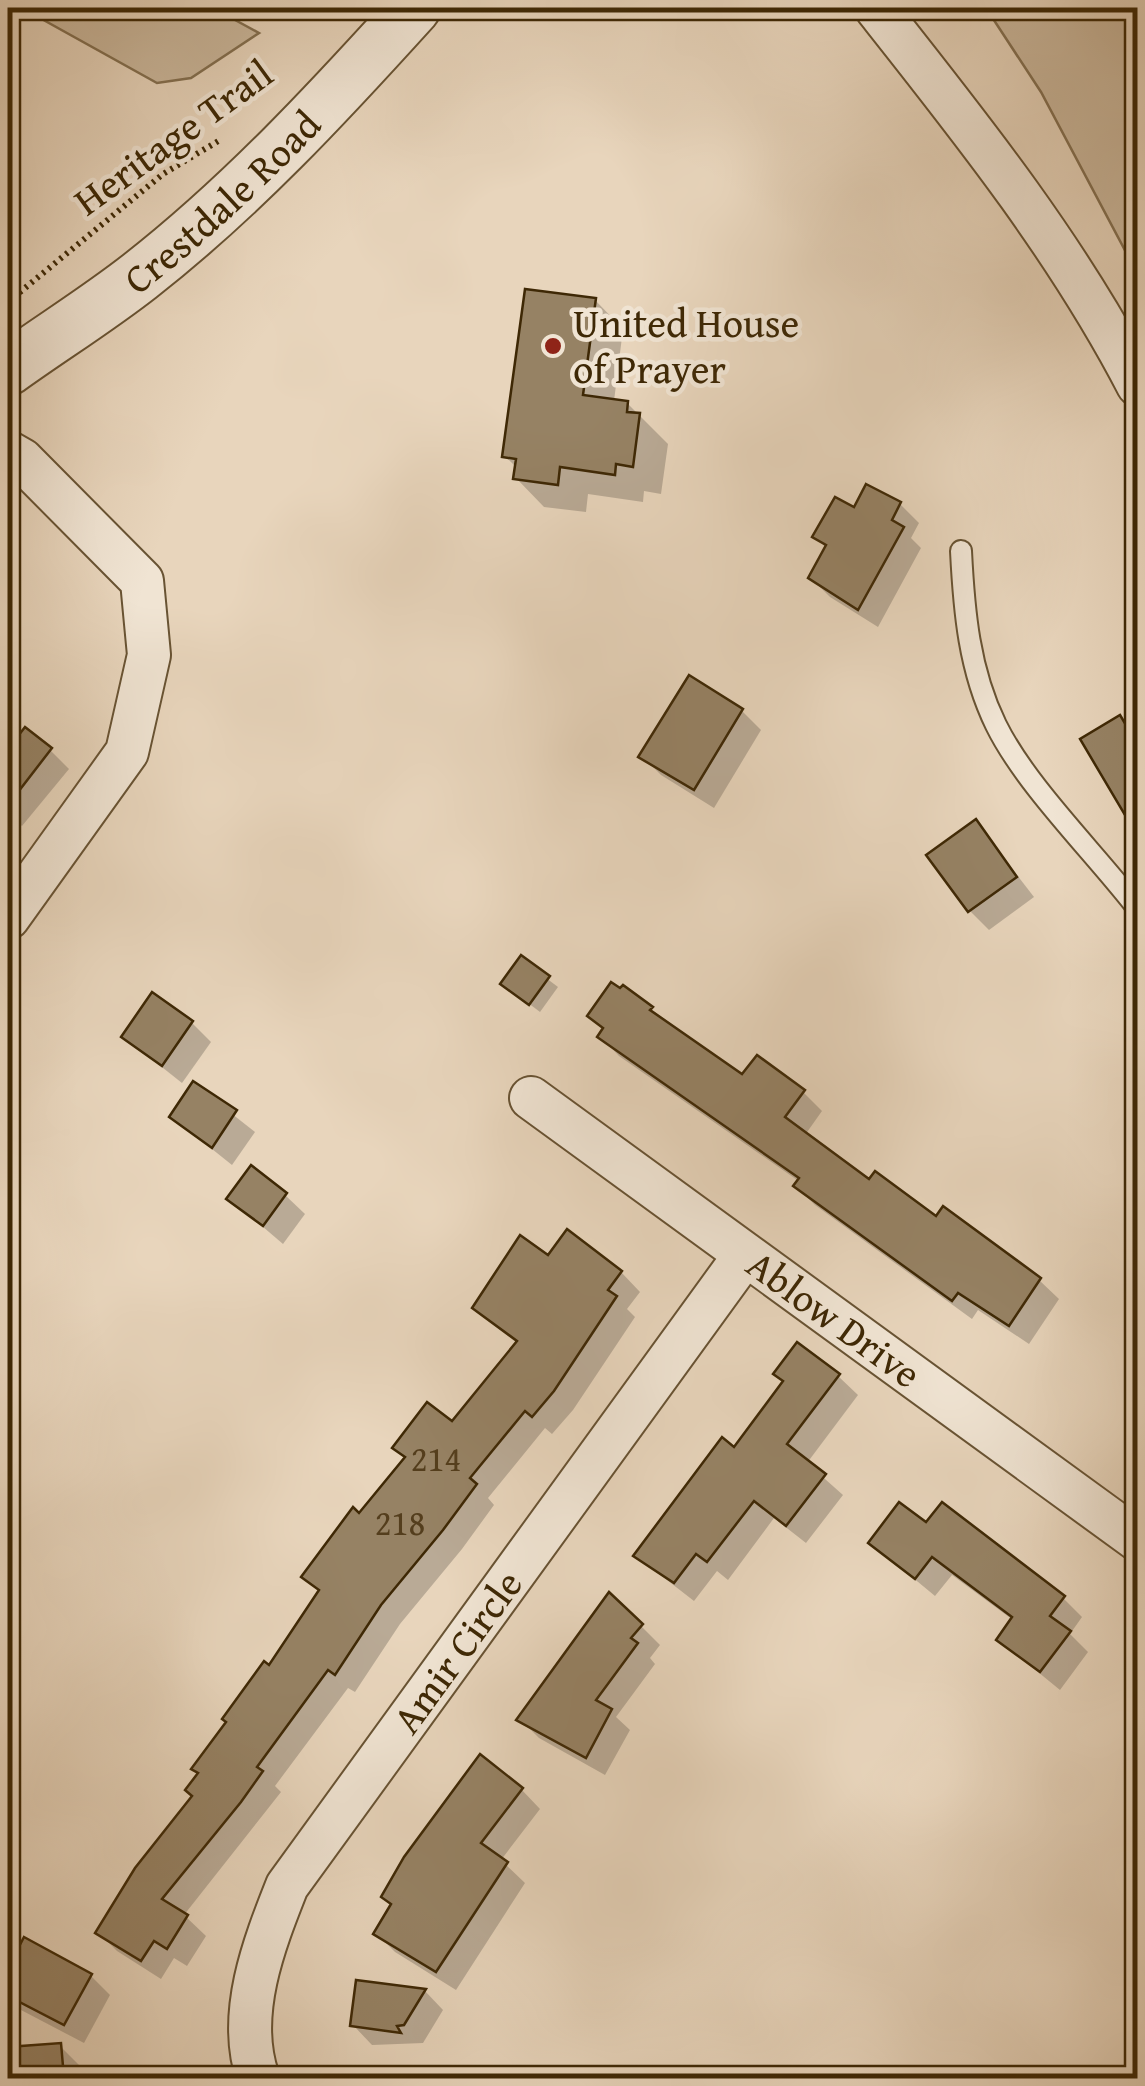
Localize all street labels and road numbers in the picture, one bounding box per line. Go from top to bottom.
street label: Heritage Trail [61,44,284,229]
street label: Crestdale Road [110,96,334,308]
street label: Ablow Drive [735,1235,934,1402]
street label: Amir Circle [377,1557,536,1745]

